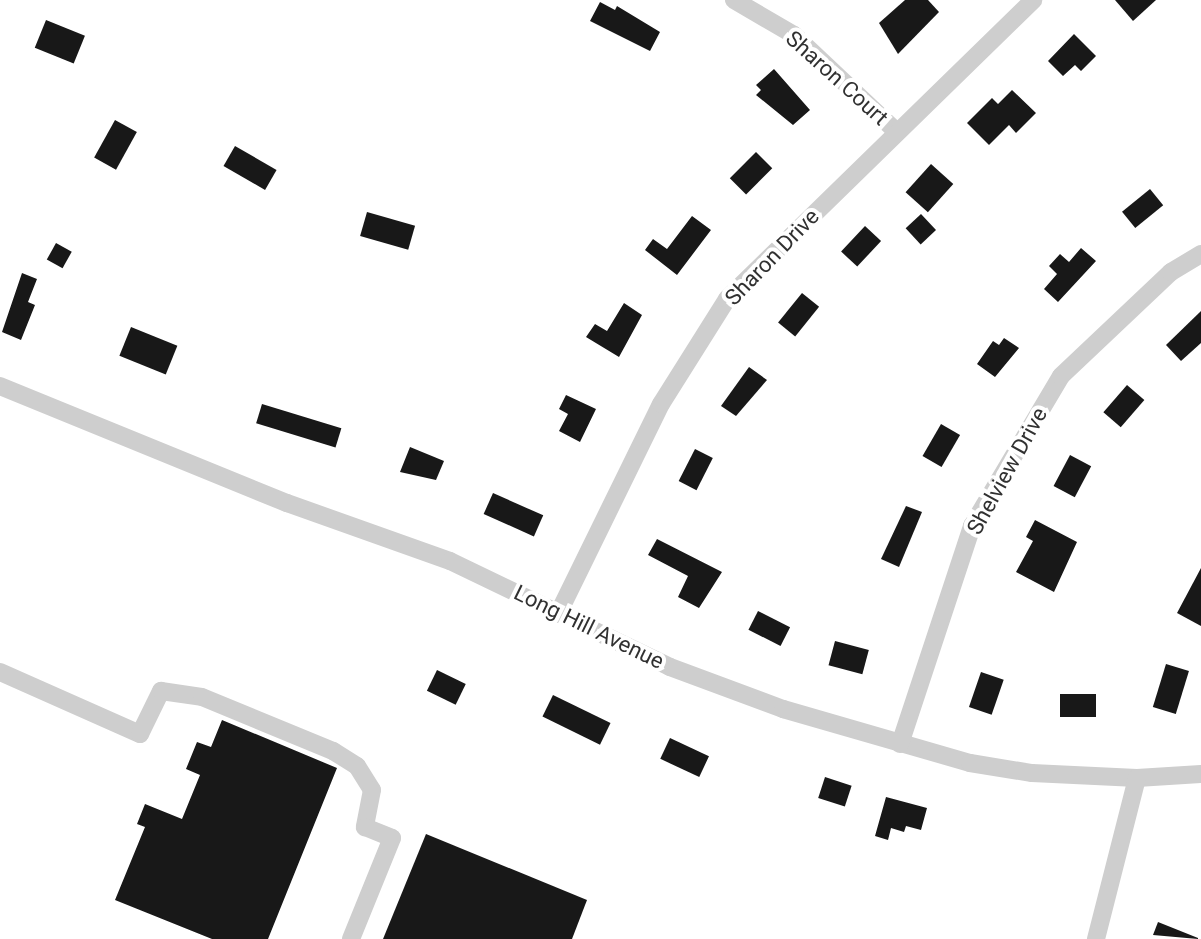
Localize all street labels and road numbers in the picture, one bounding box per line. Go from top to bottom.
street label: Sharon Court [780,25,894,131]
street label: Sharon Drive [719,203,825,311]
street label: Shelview Drive [961,403,1053,539]
street label: Long Hill Avenue [510,579,668,675]

